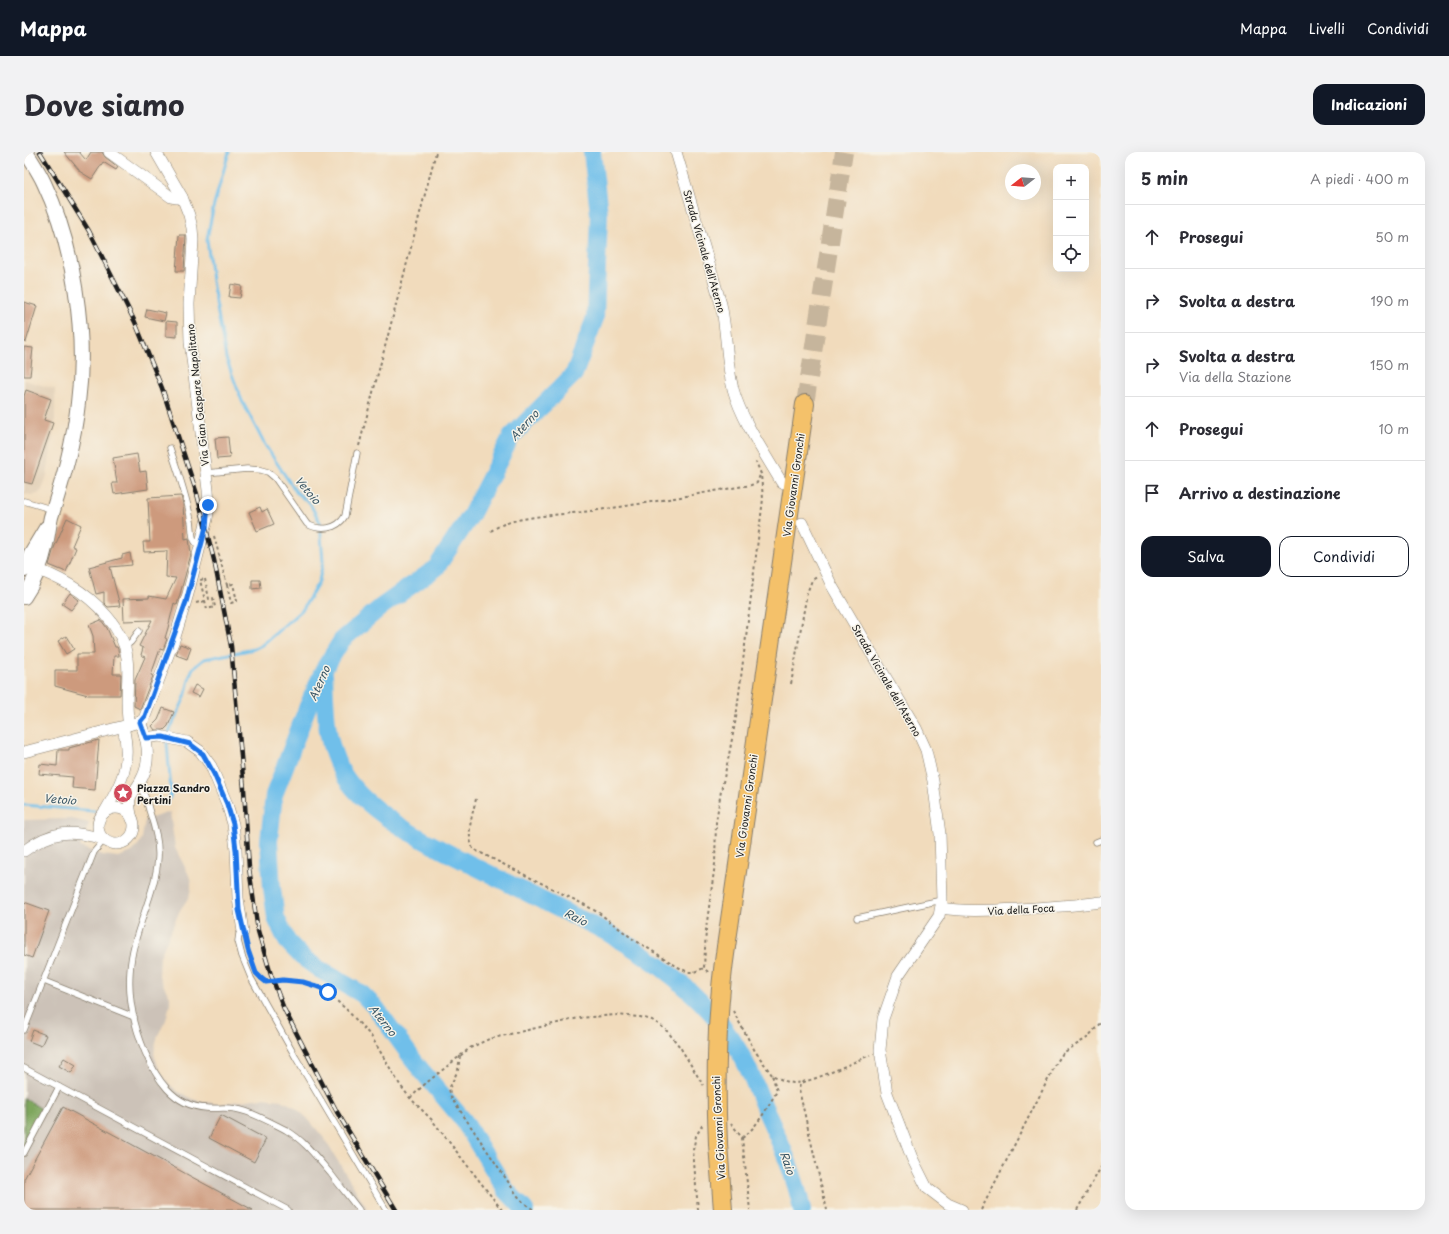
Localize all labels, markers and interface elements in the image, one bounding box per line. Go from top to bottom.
text: Mappa [20,14,87,42]
text: Mappa [1240,18,1287,39]
text: Livelli [1309,18,1345,39]
text: Condividi [1367,18,1429,39]
text: Dove siamo [24,83,185,126]
button: Indicazioni [1313,84,1425,125]
north arrow [1005,164,1041,200]
map controls [1053,164,1089,272]
button: + [1053,164,1089,200]
text: 5 min [1141,165,1188,191]
text: A piedi · 400 m [1310,169,1409,188]
street label: Strada Vicinale dell'Aterno [680,188,730,315]
button: − [1053,200,1089,236]
text: Prosegui [1179,225,1243,248]
icon: ahead [1141,226,1163,248]
text: 50 m [1375,227,1409,246]
button: locate [1053,236,1089,272]
text: Svolta a destra [1179,289,1295,312]
icon: right [1141,290,1163,312]
text: 190 m [1370,291,1409,310]
street label: Via Gian Gaspare Napolitano [182,323,212,467]
text: Svolta a destra [1179,344,1295,367]
icon: right [1141,354,1163,376]
text: 150 m [1370,355,1409,374]
text: Via della Stazione [1179,367,1292,386]
water label: Aterno [506,405,543,444]
text: Prosegui [1179,417,1243,440]
icon: ahead [1141,418,1163,440]
text: 10 m [1379,419,1409,438]
street label: Via Giovanni Gronchi [778,432,808,538]
water label: Vetoio [291,472,325,508]
text: Arrivo a destinazione [1179,481,1341,504]
icon: arrive [1141,482,1163,504]
route end [199,496,217,514]
button: Salva [1141,536,1271,577]
button: Condividi [1279,536,1409,577]
street label: Strada Vicinale dell'Aterno [849,621,926,739]
water label: Aterno [304,662,335,703]
street label: Via Giovanni Gronchi [731,753,761,859]
place label: Piazza Sandro Pertini [137,780,210,807]
place icon: Piazza Sandro Pertini [112,782,134,804]
water label: Vetoio [43,789,78,809]
street label: Via della Foca [987,900,1056,918]
water label: Raio [562,904,591,930]
route start [319,983,337,1001]
water label: Aterno [365,1000,401,1040]
street label: Via Giovanni Gronchi [708,1075,728,1180]
water label: Raio [776,1149,800,1178]

